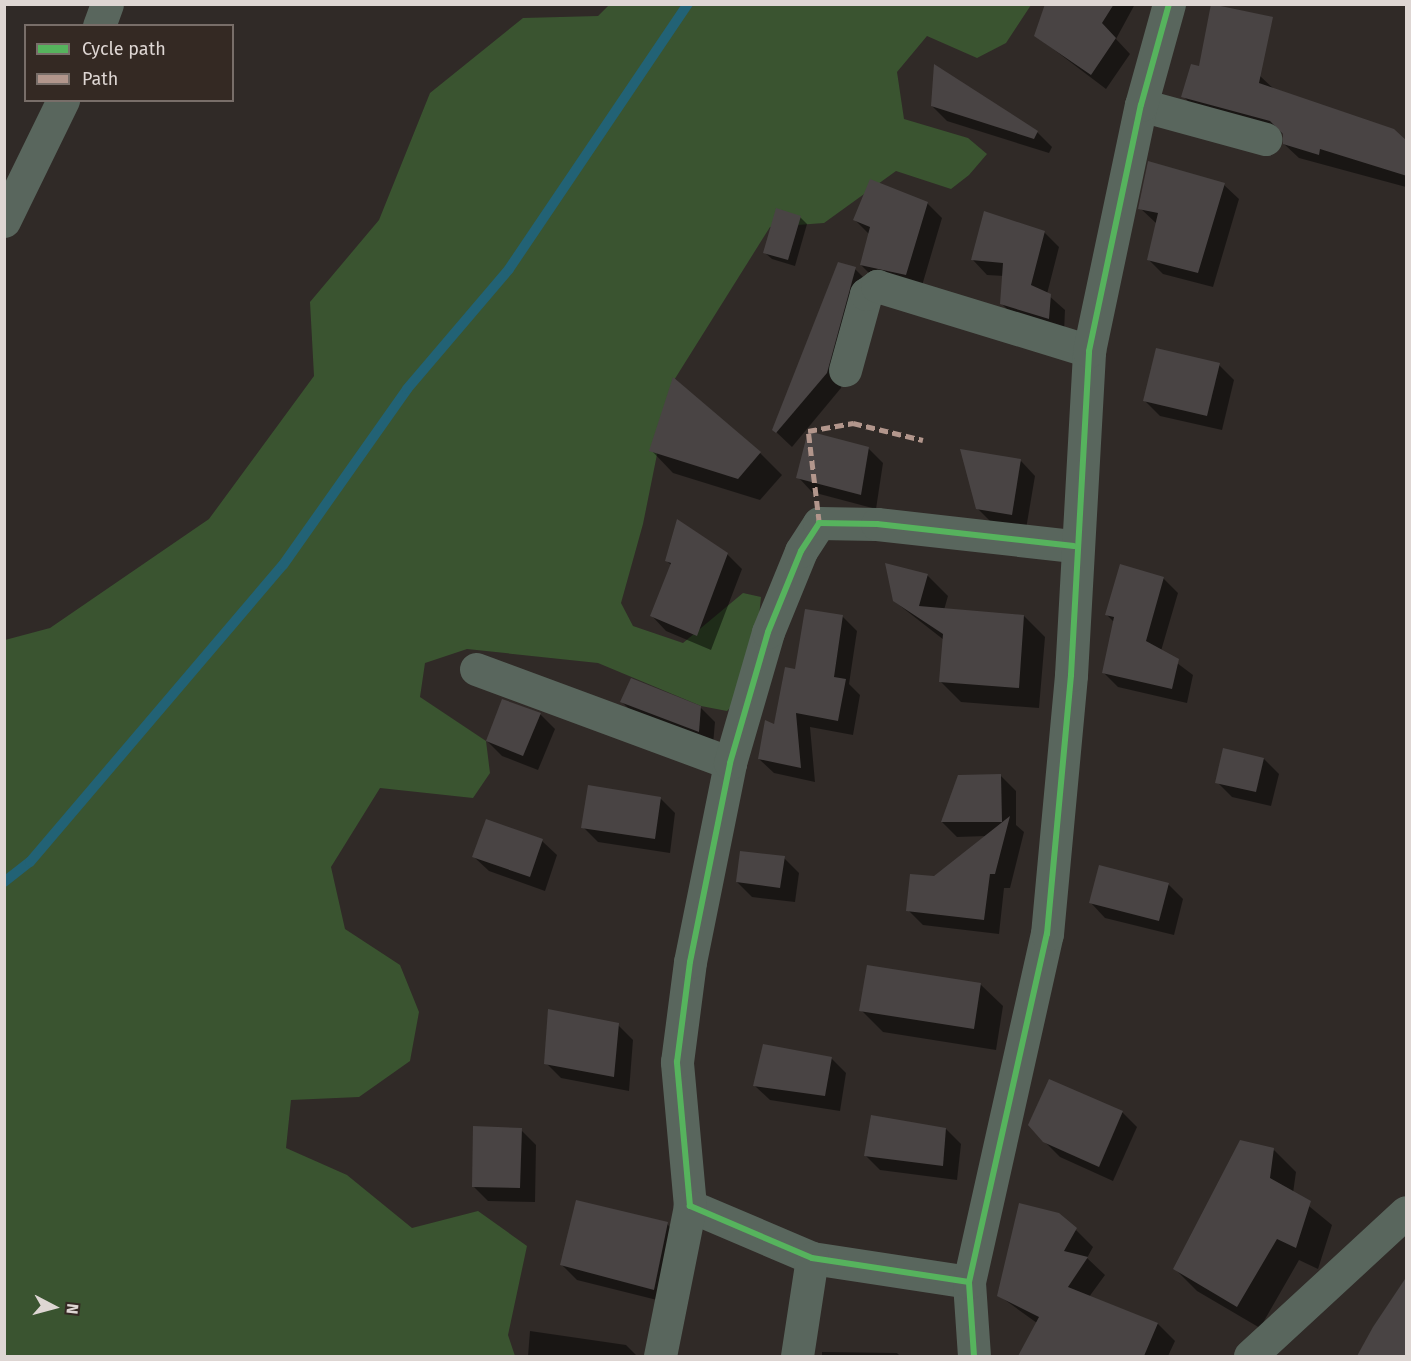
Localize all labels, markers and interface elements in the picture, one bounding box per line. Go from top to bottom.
legend [24,24,234,102]
text: Cycle path [82,38,166,60]
text: Path [82,68,118,90]
north arrow [24,1277,84,1337]
text: N [62,1303,82,1315]

